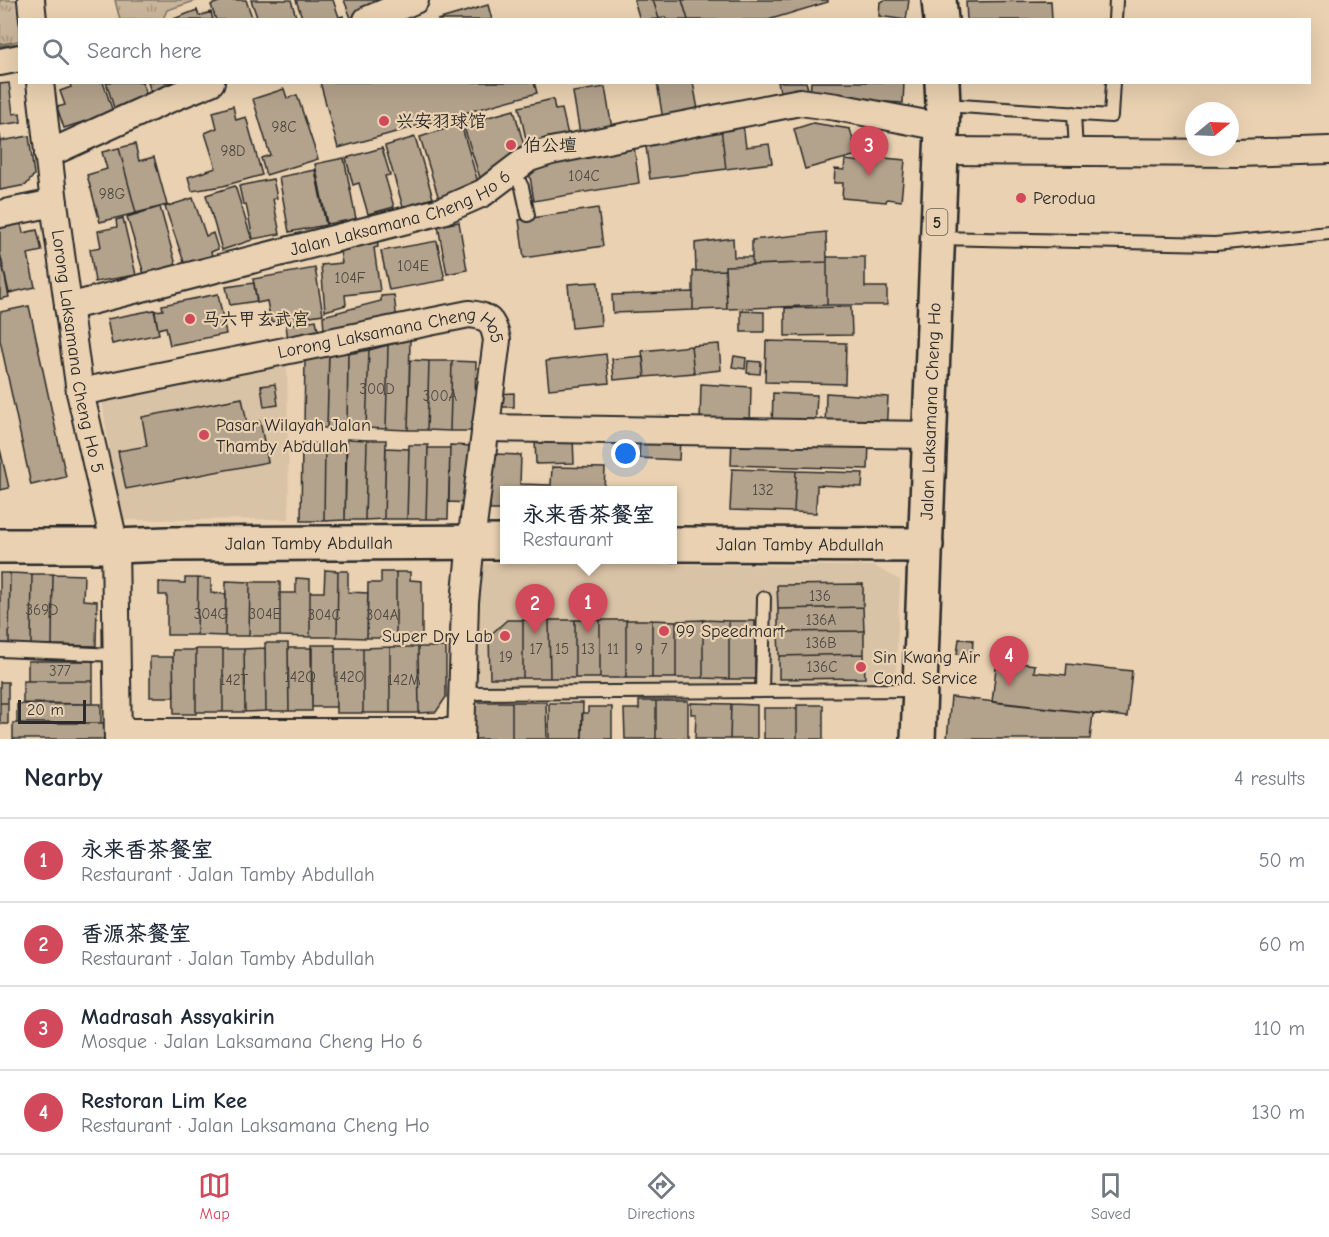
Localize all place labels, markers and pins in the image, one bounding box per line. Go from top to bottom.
place label: 兴安羽球馆 [396,111,486,132]
marker: 兴安羽球馆 [377,114,391,128]
pin: 3 [850,126,888,176]
place label: 伯公壇 [523,135,577,156]
marker: 伯公壇 [504,138,518,152]
place label: Perodua [1033,188,1096,209]
marker: Perodua [1014,191,1028,205]
place label: 马六甲玄武宫 [202,309,310,330]
marker: 马六甲玄武宫 [183,312,197,326]
place label: Pasar Wilayah Jalan Thamby Abdullah [216,415,371,457]
marker: Pasar Wilayah Jalan Thamby Abdullah [197,428,211,442]
pin: 2 [516,584,554,634]
pin: 1 [568,584,608,633]
place label: 99 Speedmart [676,621,786,642]
marker: 99 Speedmart [657,624,671,638]
place label: Super Dry Lab [382,626,493,647]
marker: Super Dry Lab [498,629,512,643]
pin: 4 [990,636,1028,686]
place label: Sin Kwang Air Cond. Service [873,647,981,689]
marker: Sin Kwang Air Cond. Service [854,660,868,674]

